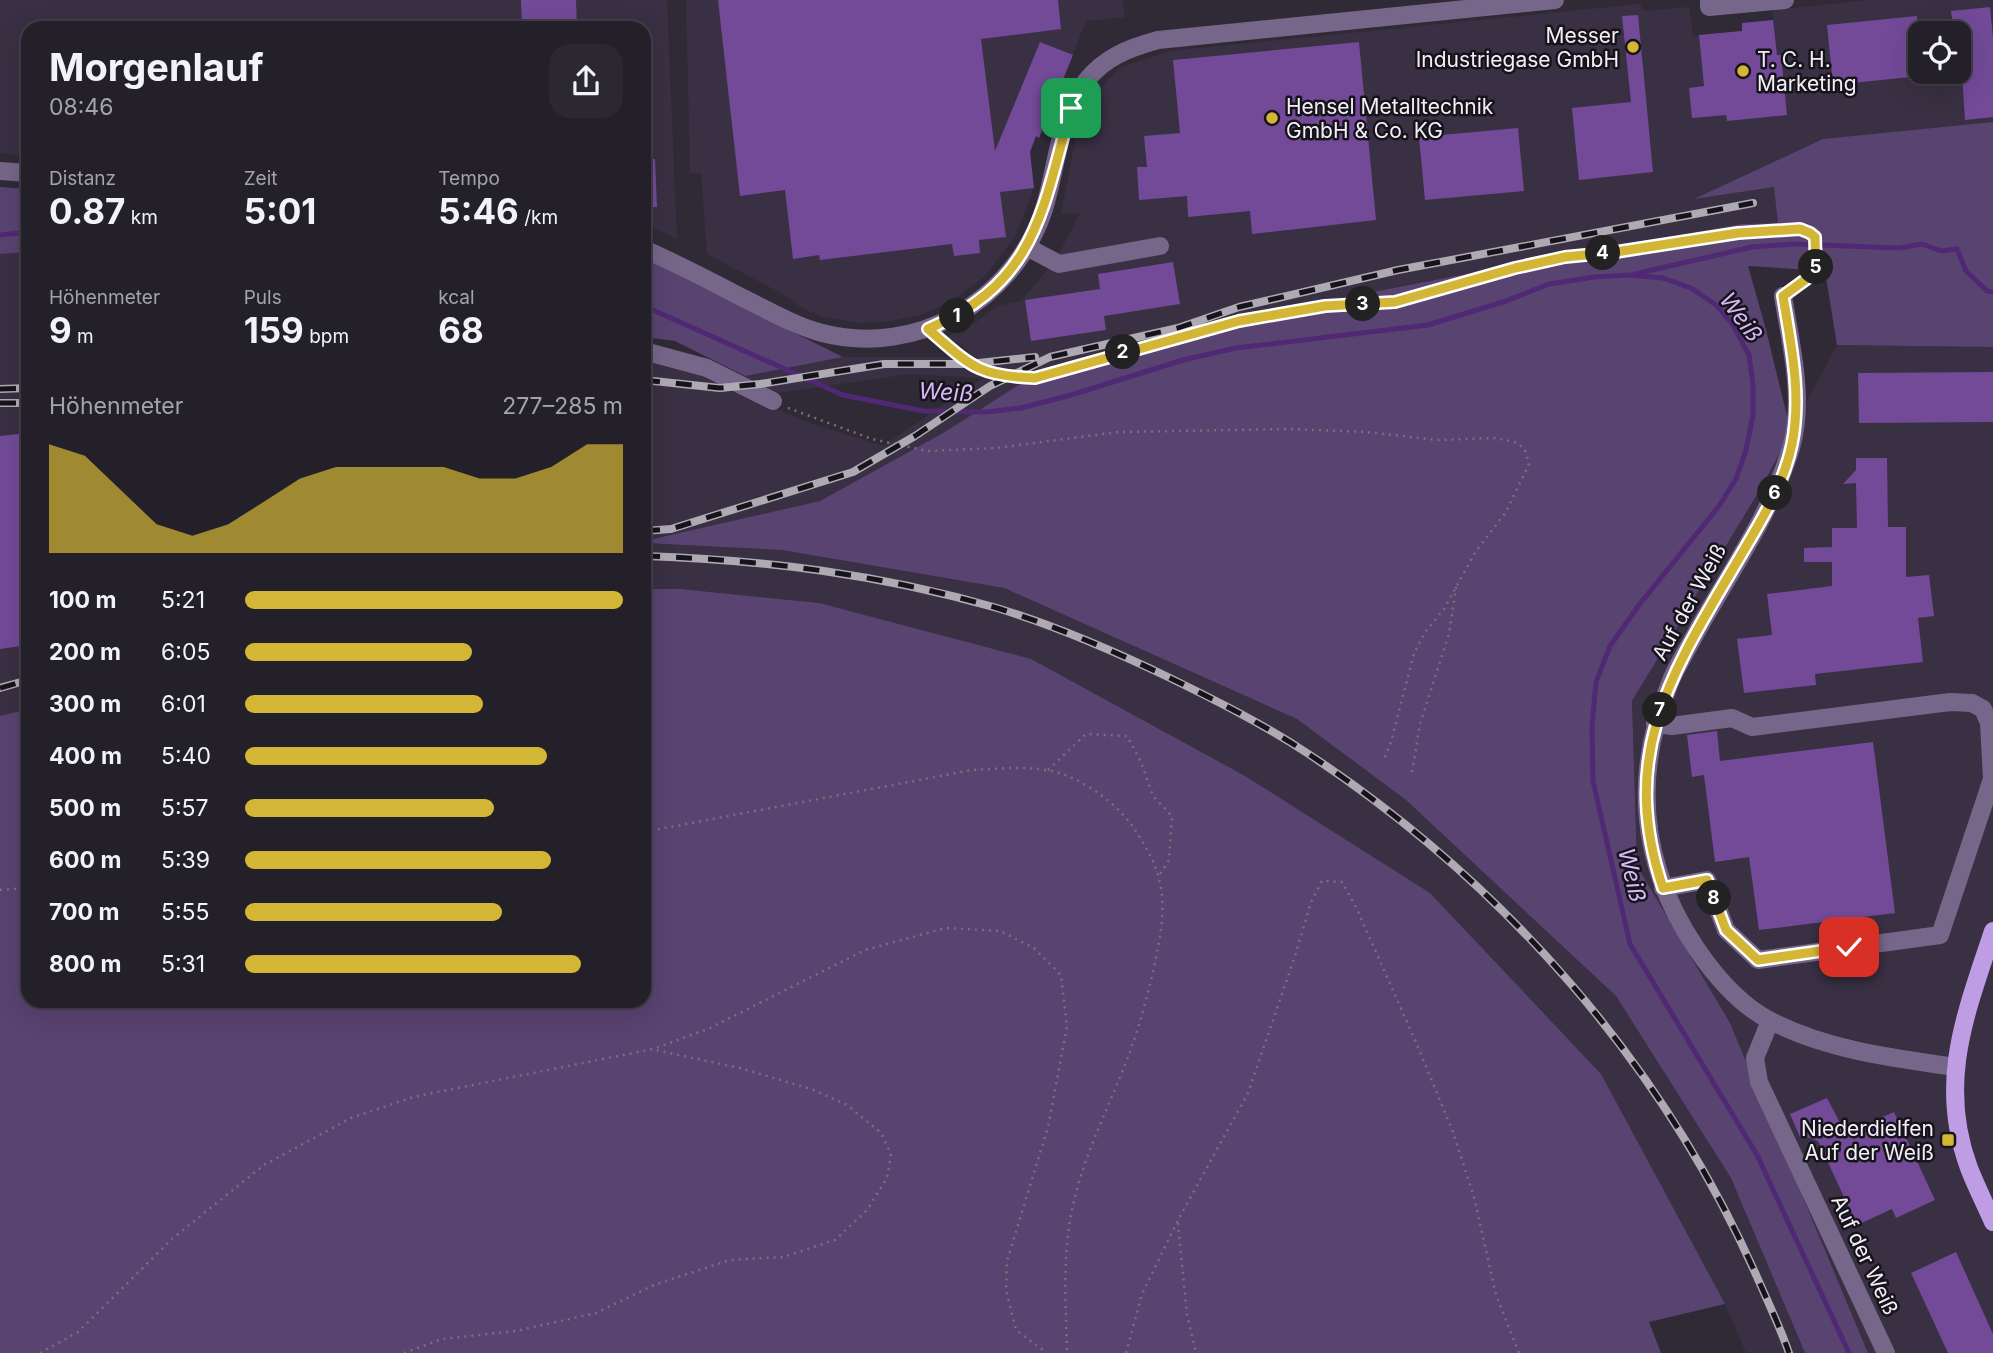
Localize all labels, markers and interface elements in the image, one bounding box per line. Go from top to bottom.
map controls [1908,21,1971,84]
button: locate [1908,21,1971,84]
place label: Messer Industriegase GmbH [1416,23,1619,72]
marker: Messer Industriegase GmbH [1625,39,1641,55]
text: Morgenlauf [49,44,264,90]
button: share [549,44,623,118]
place label: T. C. H. Marketing [1757,47,1857,96]
marker: T. C. H. Marketing [1735,63,1751,79]
pin [1041,78,1101,138]
icon: arrive [1052,89,1090,127]
text: 08:46 [49,93,114,121]
place label: Hensel Metalltechnik GmbH & Co. KG [1286,94,1494,143]
marker: Hensel Metalltechnik GmbH & Co. KG [1264,110,1280,126]
text: Distanz [49,167,116,190]
text: Zeit [244,167,278,190]
text: Tempo [438,167,500,190]
text: 0.87 [49,190,125,232]
text: 5:01 [244,190,316,232]
text: 5:46 [438,190,519,232]
text: km [125,206,158,229]
text: /km [519,206,558,229]
pin: 4 [1586,236,1620,270]
text: 4 [1596,241,1609,264]
pin: 5 [1798,250,1834,284]
text: 5 [1809,255,1822,278]
text: Höhenmeter [49,286,160,309]
text: Puls [244,286,282,309]
text: kcal [438,286,475,309]
pin: 3 [1346,286,1380,322]
water label: Weiß [1714,287,1768,347]
text: 3 [1356,292,1369,315]
pin: 1 [940,298,974,334]
text: 1 [952,304,961,327]
text: 9 [49,309,72,351]
text: 159 [244,309,304,351]
text: 68 [438,309,484,351]
text: m [72,325,94,348]
text: bpm [304,325,349,348]
pin: 2 [1106,334,1140,370]
text: 2 [1117,340,1128,363]
water label: Weiß [918,377,974,407]
text: Höhenmeter [49,392,183,420]
text: 277–285 m [502,392,623,420]
pin: 6 [1758,476,1792,510]
text: 6 [1768,481,1781,504]
street label: Auf der Weiß [1647,539,1731,665]
text: 100 m [49,586,116,614]
text: 5:21 [161,586,205,614]
text: 200 m [49,638,121,666]
text: 6:05 [161,638,210,666]
text: 300 m [49,690,121,718]
text: 6:01 [161,690,206,718]
pin: 7 [1642,692,1678,728]
text: 7 [1654,698,1665,721]
text: 400 m [49,742,122,770]
text: 5:40 [161,742,211,770]
text: 500 m [49,794,121,822]
text: 5:57 [161,794,209,822]
water label: Weiß [1612,845,1652,905]
text: 600 m [49,846,121,874]
text: 5:39 [161,846,210,874]
pin: 8 [1696,880,1732,916]
text: 8 [1707,886,1720,909]
text: 700 m [49,898,119,926]
text: 5:55 [161,898,210,926]
pin [1819,917,1879,977]
icon: check [1830,928,1868,966]
text: 800 m [49,950,121,978]
text: 5:31 [161,950,205,978]
place label: Niederdielfen Auf der Weiß [1801,1116,1934,1165]
marker: Niederdielfen Auf der Weiß [1940,1132,1956,1148]
street label: Auf der Weiß [1826,1191,1904,1319]

